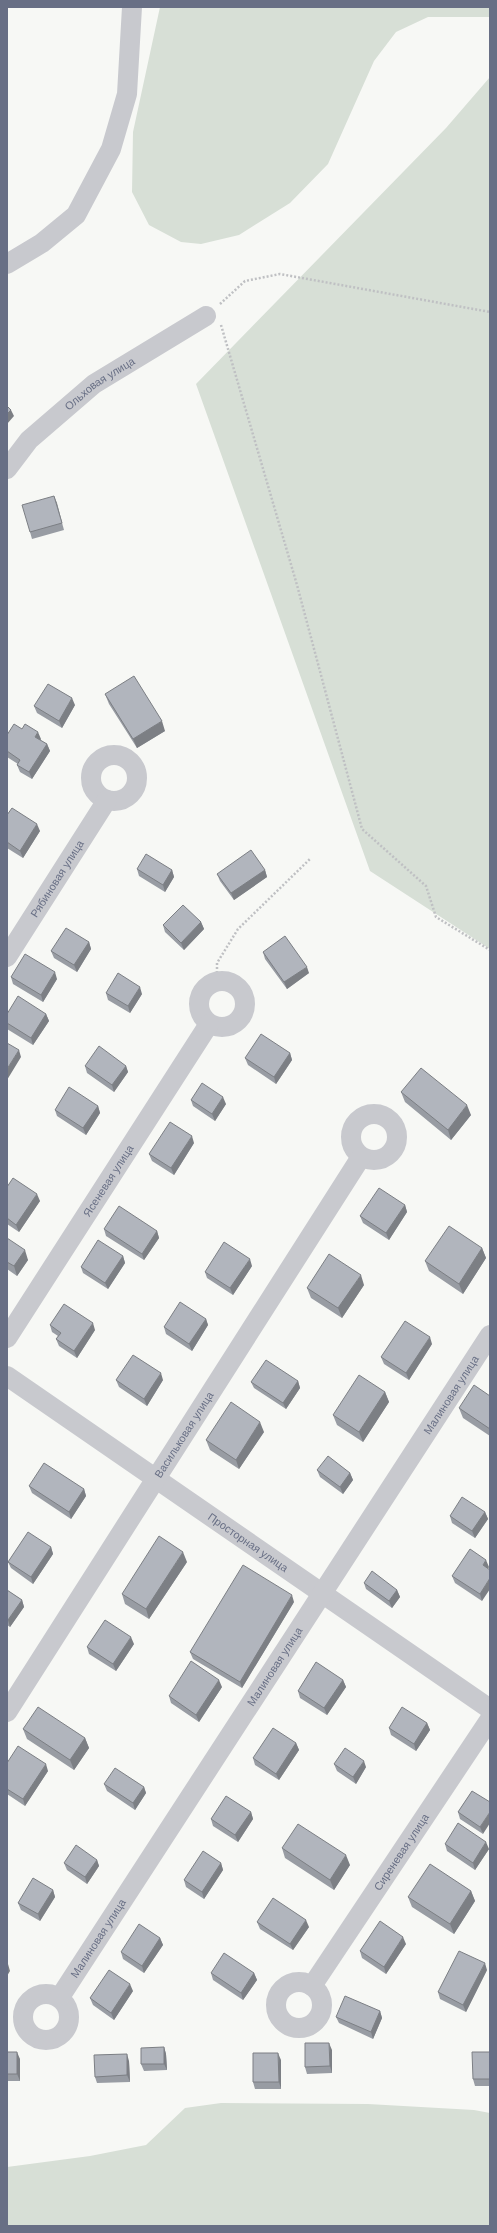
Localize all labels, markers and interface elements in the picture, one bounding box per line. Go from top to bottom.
street label: Ольховая улица [62,354,138,413]
street label: Рябиновая улица [28,837,86,919]
street label: Ясеневая улица [81,1142,136,1219]
street label: Малиновая улица [421,1353,482,1436]
street label: Васильковая улица [152,1389,216,1480]
street label: Просторная улица [206,1511,291,1575]
street label: Малиновая улица [245,1624,305,1708]
street label: Сиреневая улица [371,1811,432,1893]
street label: Малиновая улица [68,1896,129,1980]

